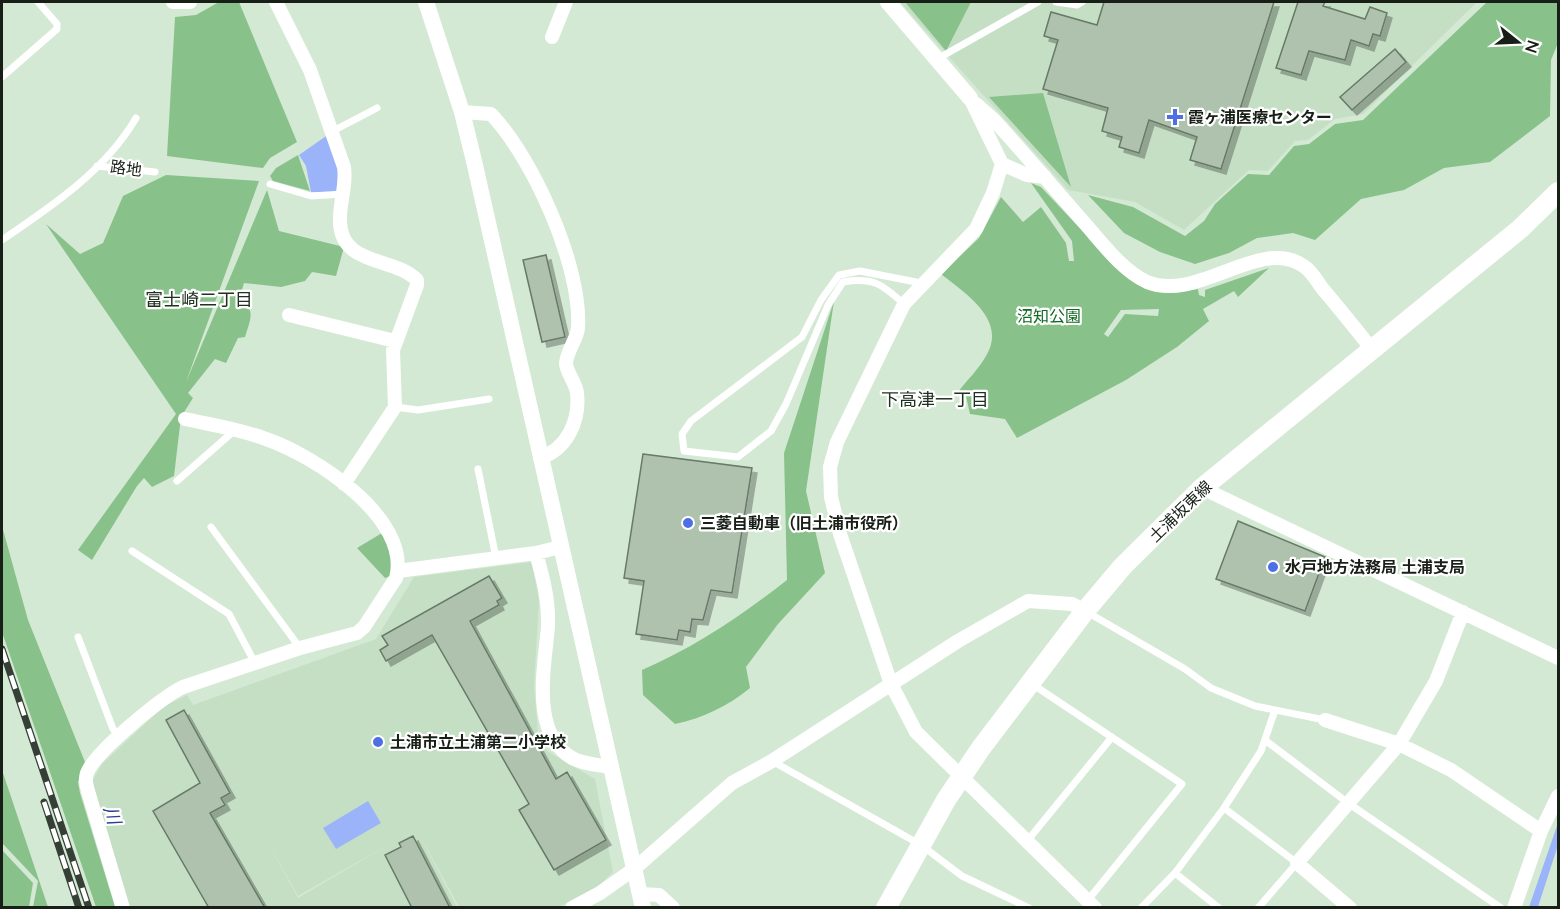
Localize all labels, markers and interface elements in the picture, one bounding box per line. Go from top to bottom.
north arrow [1488,12,1548,72]
text: N [1522,38,1544,56]
place label: 霞ヶ浦医療センター [1188,107,1332,126]
marker: 霞ヶ浦医療センター [1166,108,1184,126]
street label: 路地 [109,156,143,179]
district label: 富士崎二丁目 [145,288,253,310]
park label: 沼知公園 [1017,306,1081,325]
district label: 下高津一丁目 [881,388,989,410]
street label: 土浦坂東線 [1144,476,1215,545]
place label: 三菱自動車（旧土浦市役所） [700,513,908,532]
marker: 三菱自動車（旧土浦市役所） [681,516,695,530]
place label: 水戸地方法務局 土浦支局 [1285,557,1465,576]
marker: 水戸地方法務局 土浦支局 [1266,560,1280,574]
place label: 土浦市立土浦第二小学校 [390,732,566,751]
marker: 土浦市立土浦第二小学校 [371,735,385,749]
water label: 川 [100,803,127,828]

